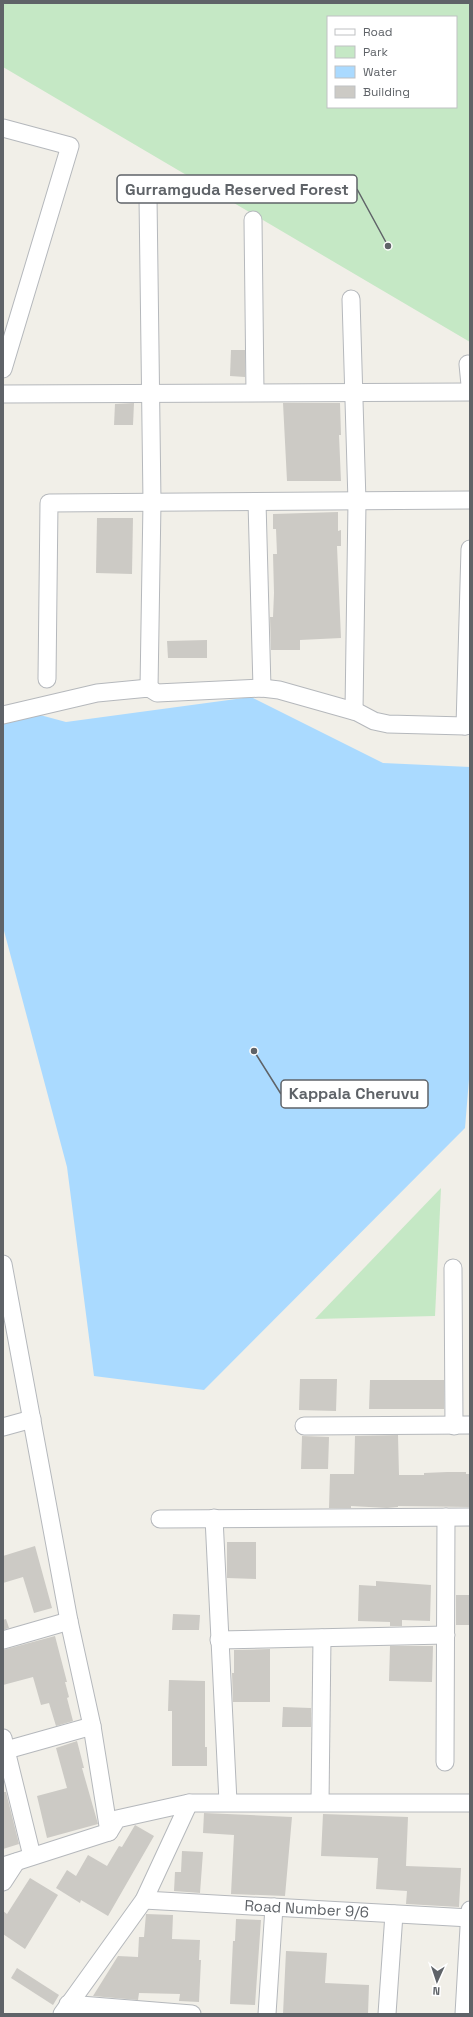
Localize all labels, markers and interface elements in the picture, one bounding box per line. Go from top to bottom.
legend [327,16,457,108]
text: Road [363,24,392,40]
text: Park [363,44,388,60]
text: Water [363,64,397,80]
text: Building [363,84,410,100]
callout: Gurramguda Reserved Forest [117,175,357,203]
text: Gurramguda Reserved Forest [125,179,349,200]
callout: Kappala Cheruvu [281,1080,428,1108]
text: Kappala Cheruvu [289,1083,419,1104]
street label: Road Number 9/6 [244,1896,370,1921]
north arrow [417,1961,457,2001]
text: N [432,1984,441,1998]

